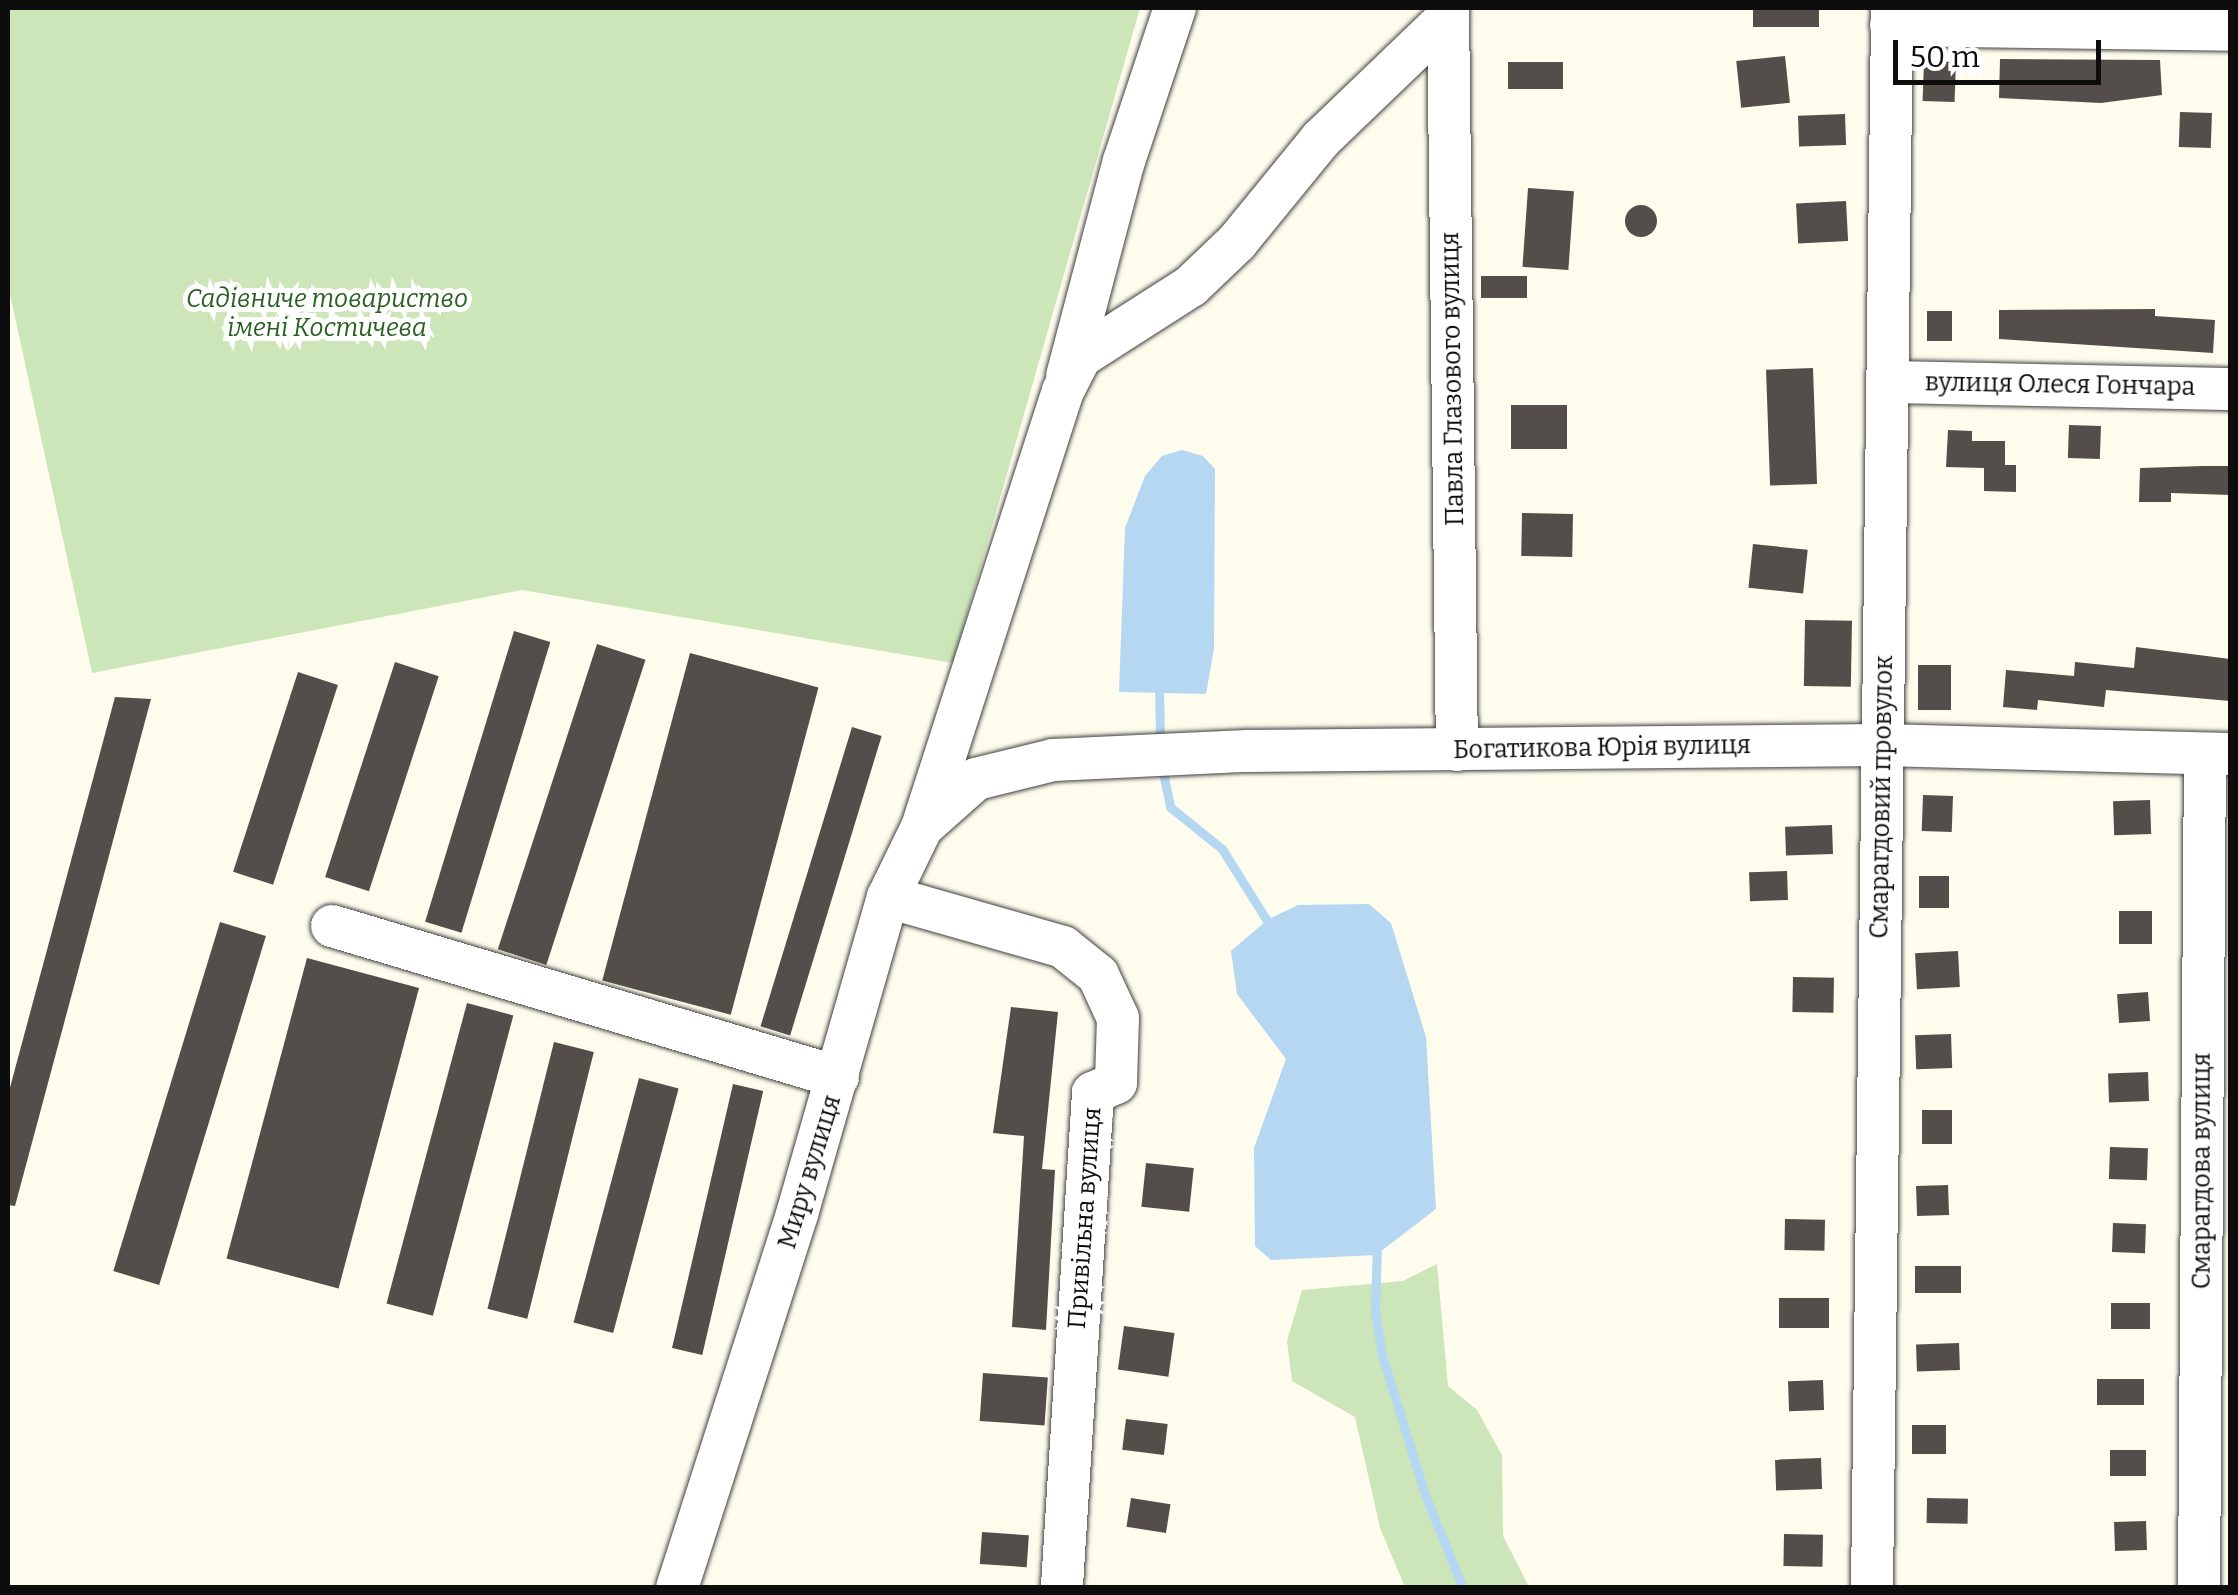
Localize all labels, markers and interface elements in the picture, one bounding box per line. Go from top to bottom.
scale bar [1898,20,2106,82]
text: 50 m [1910,39,1980,75]
street label: Павла Глазового вулиця [1435,232,1471,526]
park label: Садівниче товариство імені Костичева [186,285,468,344]
street label: вулиця Олеся Гончара [1925,368,2195,402]
street label: Смарагдовий провулок [1865,655,1899,939]
street label: Богатикова Юрія вулиця [1453,730,1751,766]
street label: Смарагдова вулиця [2187,1053,2217,1289]
street label: Миру вулиця [772,1092,848,1252]
street label: Привільна вулиця [1062,1106,1108,1330]

